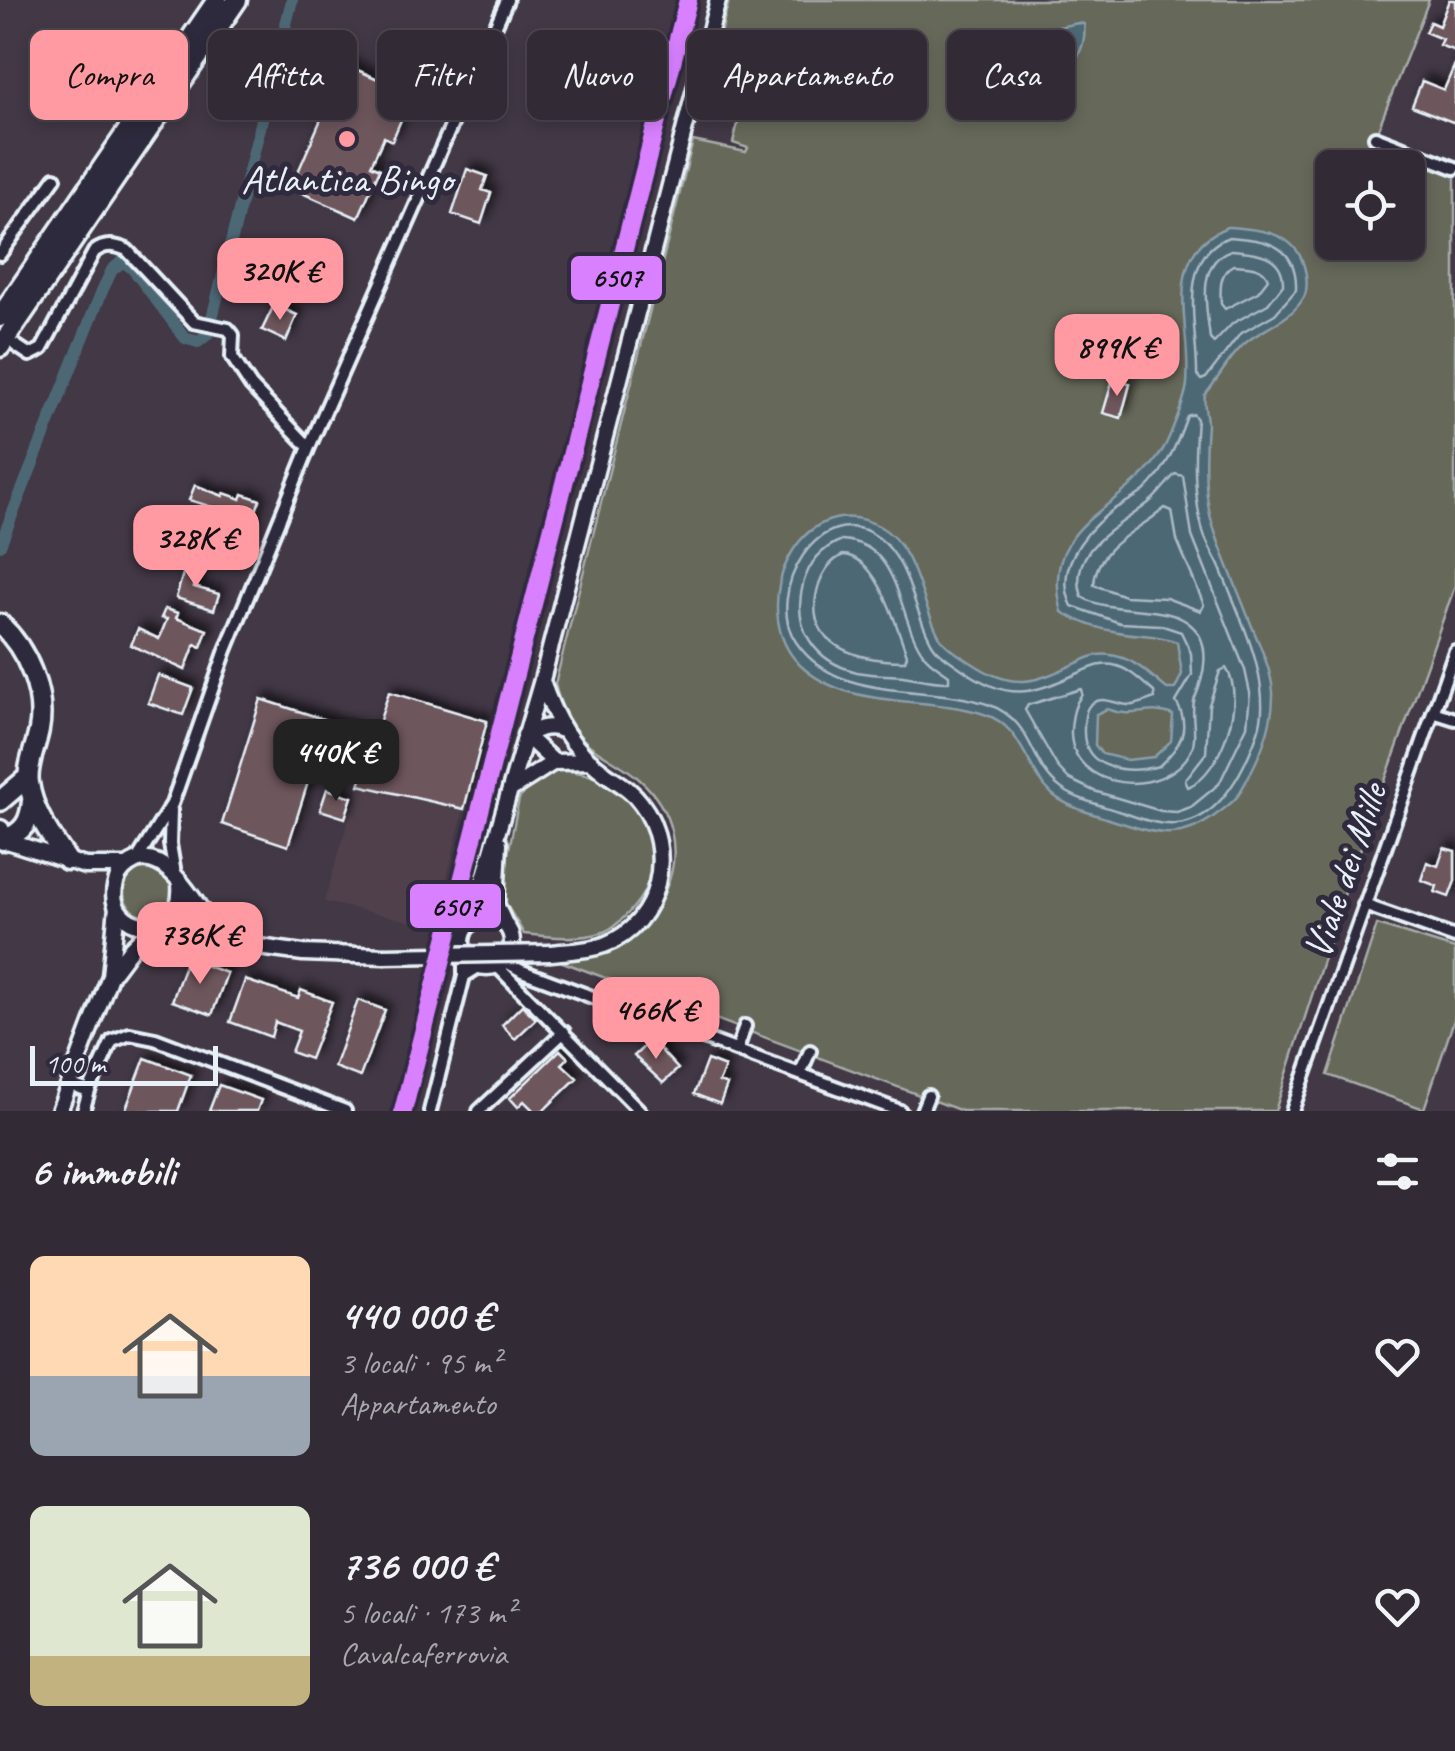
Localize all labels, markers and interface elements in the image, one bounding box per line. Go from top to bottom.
chip: Compra [30,30,188,120]
chip: Affitta [208,30,357,120]
chip: Filtri [377,30,507,120]
chip: Nuovo [527,30,667,120]
chip: Appartamento [687,30,927,120]
chip: Casa [947,30,1075,120]
marker: Atlantica Bingo [336,128,358,150]
map controls [1315,150,1425,260]
button: locate [1315,150,1425,260]
place label: Atlantica Bingo [241,154,457,204]
pin: 320K € [199,238,361,323]
text: 320K € [239,250,321,291]
line badge: 6507 [569,254,664,302]
text: 6507 [592,260,645,295]
pin: 899K € [1036,314,1198,399]
text: 899K € [1077,326,1157,367]
pin: 328K € [115,505,277,590]
text: 328K € [155,517,237,558]
pin: 440K € [255,719,417,804]
text: 440K € [295,731,377,772]
street label: Viale dei Mille [1292,774,1399,965]
line badge: 6507 [408,882,503,930]
text: 6507 [431,889,484,924]
pin: 736K € [119,902,281,987]
text: 736K € [159,914,241,955]
pin: 466K € [575,977,737,1062]
text: 466K € [615,989,697,1030]
scale bar [30,1041,218,1086]
text: 100 m [45,1046,105,1081]
icon: filters [1370,1144,1425,1199]
text: 6 immobili [30,1145,176,1198]
text: 440 000 € [340,1289,493,1342]
icon: home [110,1296,230,1416]
icon: heart [1370,1329,1425,1384]
text: 3 locali · 95 m² [340,1342,500,1383]
text: Appartamento [340,1383,495,1424]
text: 736 000 € [340,1539,493,1592]
icon: home [110,1546,230,1666]
icon: heart [1370,1579,1425,1634]
text: 5 locali · 173 m² [340,1592,515,1633]
text: Cavalcaferrovia [340,1633,507,1674]

